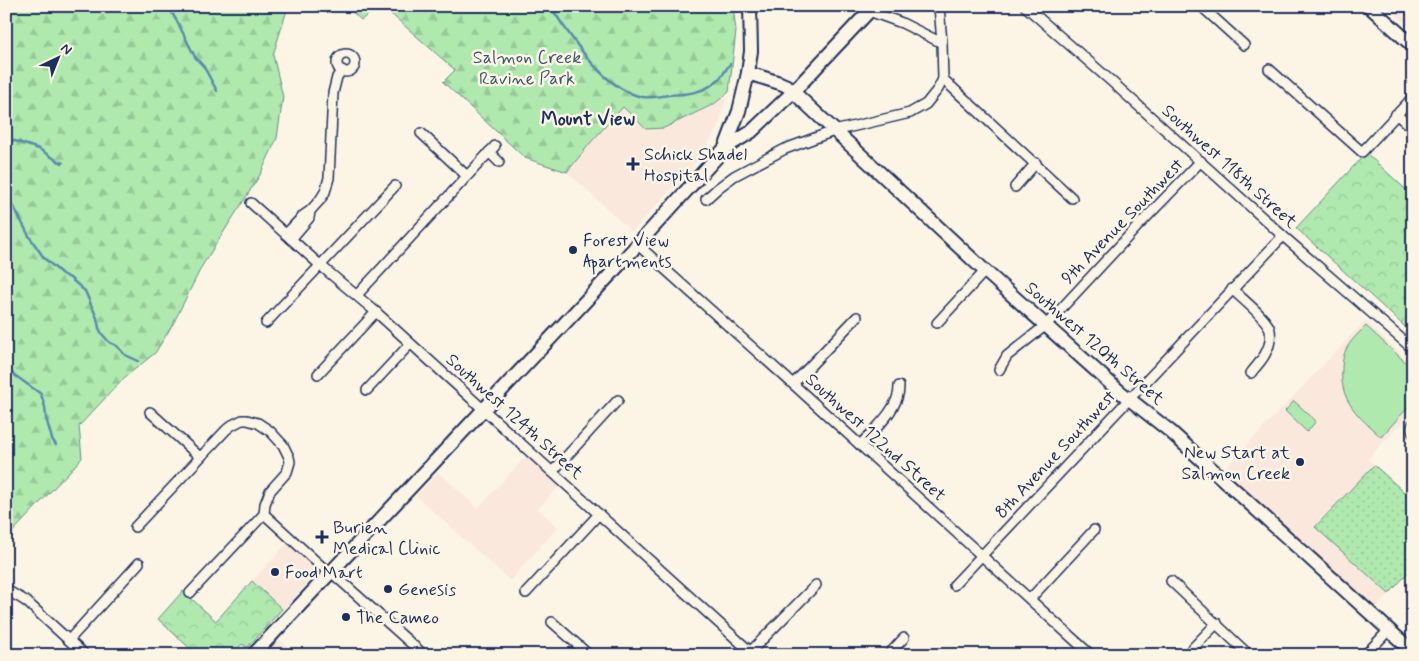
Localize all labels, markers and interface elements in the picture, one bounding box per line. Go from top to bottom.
north arrow [32,32,82,82]
text: N [57,39,76,59]
park label: Salmon Creek Ravine Park [473,46,581,91]
street label: Southwest 118th Street [1156,99,1303,234]
district label: Mount View [541,107,636,132]
place label: Schick Shadel Hospital [644,143,747,188]
street label: 9th Avenue Southwest [1056,153,1189,290]
marker: Schick Shadel Hospital [626,157,640,171]
place label: Forest View Apartments [583,229,671,275]
marker: Forest View Apartments [567,244,579,256]
street label: Southwest 120th Street [1019,276,1170,411]
street label: Southwest 124th Street [440,348,589,485]
street label: Southwest 122nd Street [800,368,951,507]
street label: 8th Avenue Southwest [990,385,1122,524]
place label: New Start at Salmon Creek [1181,441,1290,486]
marker: New Start at Salmon Creek [1294,456,1306,468]
place label: Burien Medical Clinic [333,516,441,561]
marker: Burien Medical Clinic [315,530,329,544]
place label: Food Mart [285,561,363,585]
marker: Food Mart [269,566,281,578]
place label: Genesis [398,578,456,602]
marker: Genesis [382,583,394,595]
place label: The Cameo [356,606,439,630]
marker: The Cameo [340,611,352,623]

